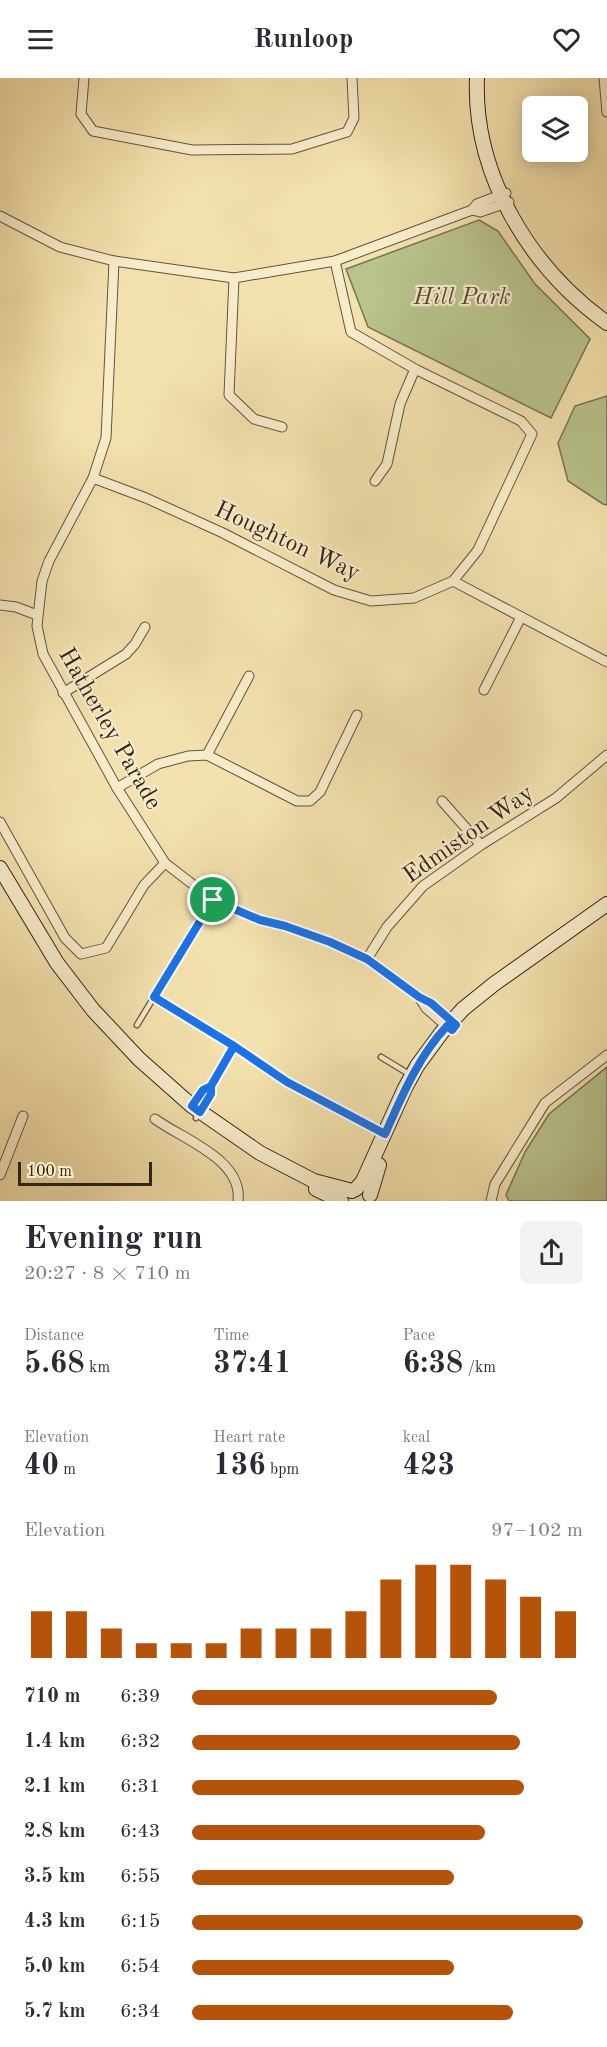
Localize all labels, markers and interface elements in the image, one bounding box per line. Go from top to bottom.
icon: menu [24,23,57,56]
icon: heart [550,23,583,56]
text: Runloop [254,26,353,53]
map controls [522,96,588,162]
button: layers [522,96,588,162]
park label: Hill Park [412,286,511,310]
street label: Houghton Way [211,498,364,586]
street label: Hatherley Parade [53,644,165,814]
street label: Edmiston Way [399,781,539,889]
pin [187,874,238,925]
icon: arrive [196,883,229,916]
scale bar [18,1159,152,1186]
text: 100 m [27,1164,72,1180]
button: share [520,1221,583,1284]
text: Evening run [24,1223,203,1256]
text: 20:27 · 8 × 710 m [24,1264,191,1284]
text: Distance [24,1328,84,1344]
text: Time [213,1328,249,1344]
text: Pace [403,1328,435,1344]
text: 5.68 [24,1349,85,1379]
text: 37:41 [213,1349,291,1379]
text: 6:38 [403,1349,463,1379]
text: km [85,1360,110,1376]
text: /km [463,1360,496,1376]
text: Elevation [24,1430,89,1446]
text: Heart rate [213,1430,285,1446]
text: kcal [403,1430,430,1446]
text: 40 [24,1451,59,1481]
text: 136 [213,1451,266,1481]
text: 423 [403,1451,455,1481]
text: m [59,1462,76,1478]
text: bpm [266,1462,299,1478]
text: Elevation [24,1521,105,1541]
text: 97–102 m [491,1521,583,1541]
text: 710 m [24,1687,80,1707]
text: 6:39 [120,1687,160,1707]
text: 1.4 km [24,1732,86,1752]
text: 6:32 [120,1732,160,1752]
text: 2.1 km [24,1777,86,1797]
text: 6:31 [120,1777,160,1797]
text: 2.8 km [24,1822,86,1842]
text: 6:43 [120,1822,160,1842]
text: 3.5 km [24,1867,86,1887]
text: 6:55 [120,1867,160,1887]
text: 4.3 km [24,1912,86,1932]
text: 6:15 [120,1912,160,1932]
text: 5.0 km [24,1957,86,1977]
text: 6:54 [120,1957,160,1977]
text: 5.7 km [24,2002,86,2022]
text: 6:34 [120,2002,160,2022]

